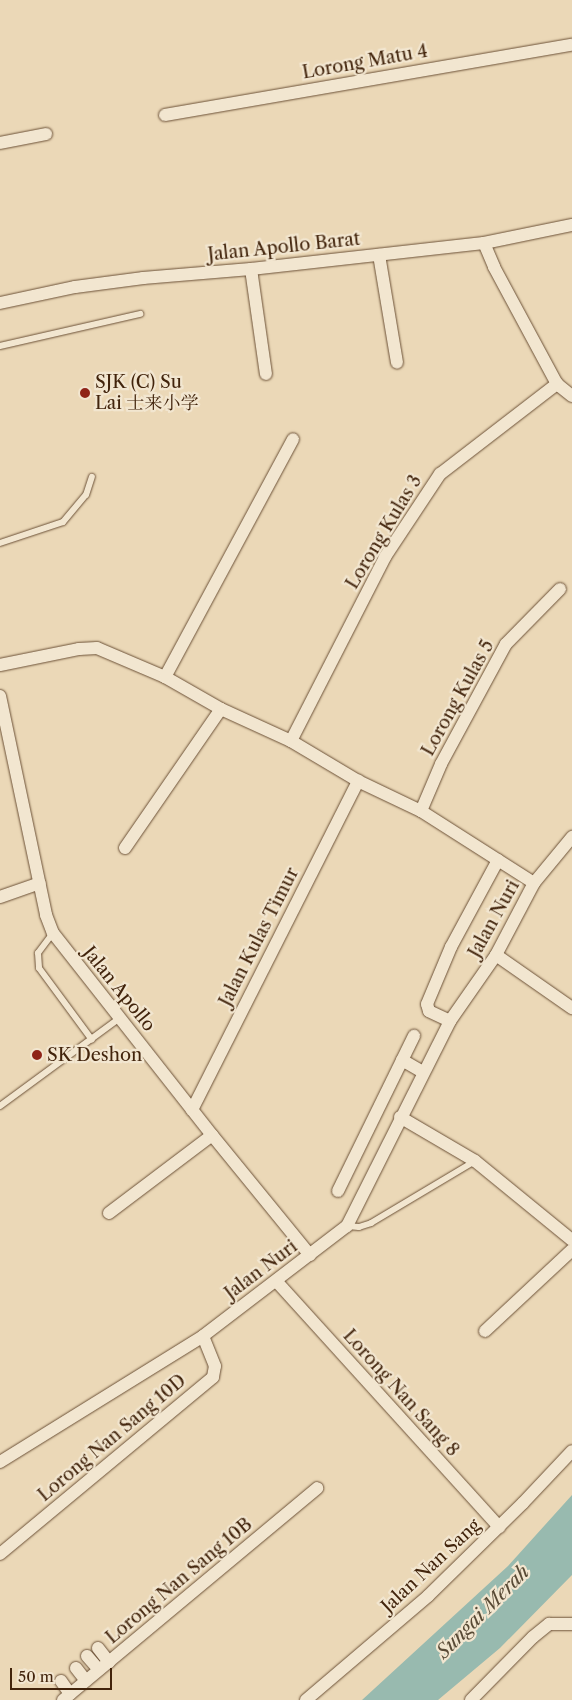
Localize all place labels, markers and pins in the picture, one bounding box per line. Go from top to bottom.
place label: SJK (C) Su Lai 士来小学 [95,372,199,414]
marker: SJK (C) Su Lai 士来小学 [79,387,91,399]
place label: SK Deshon [47,1044,143,1066]
marker: SK Deshon [31,1049,43,1061]

